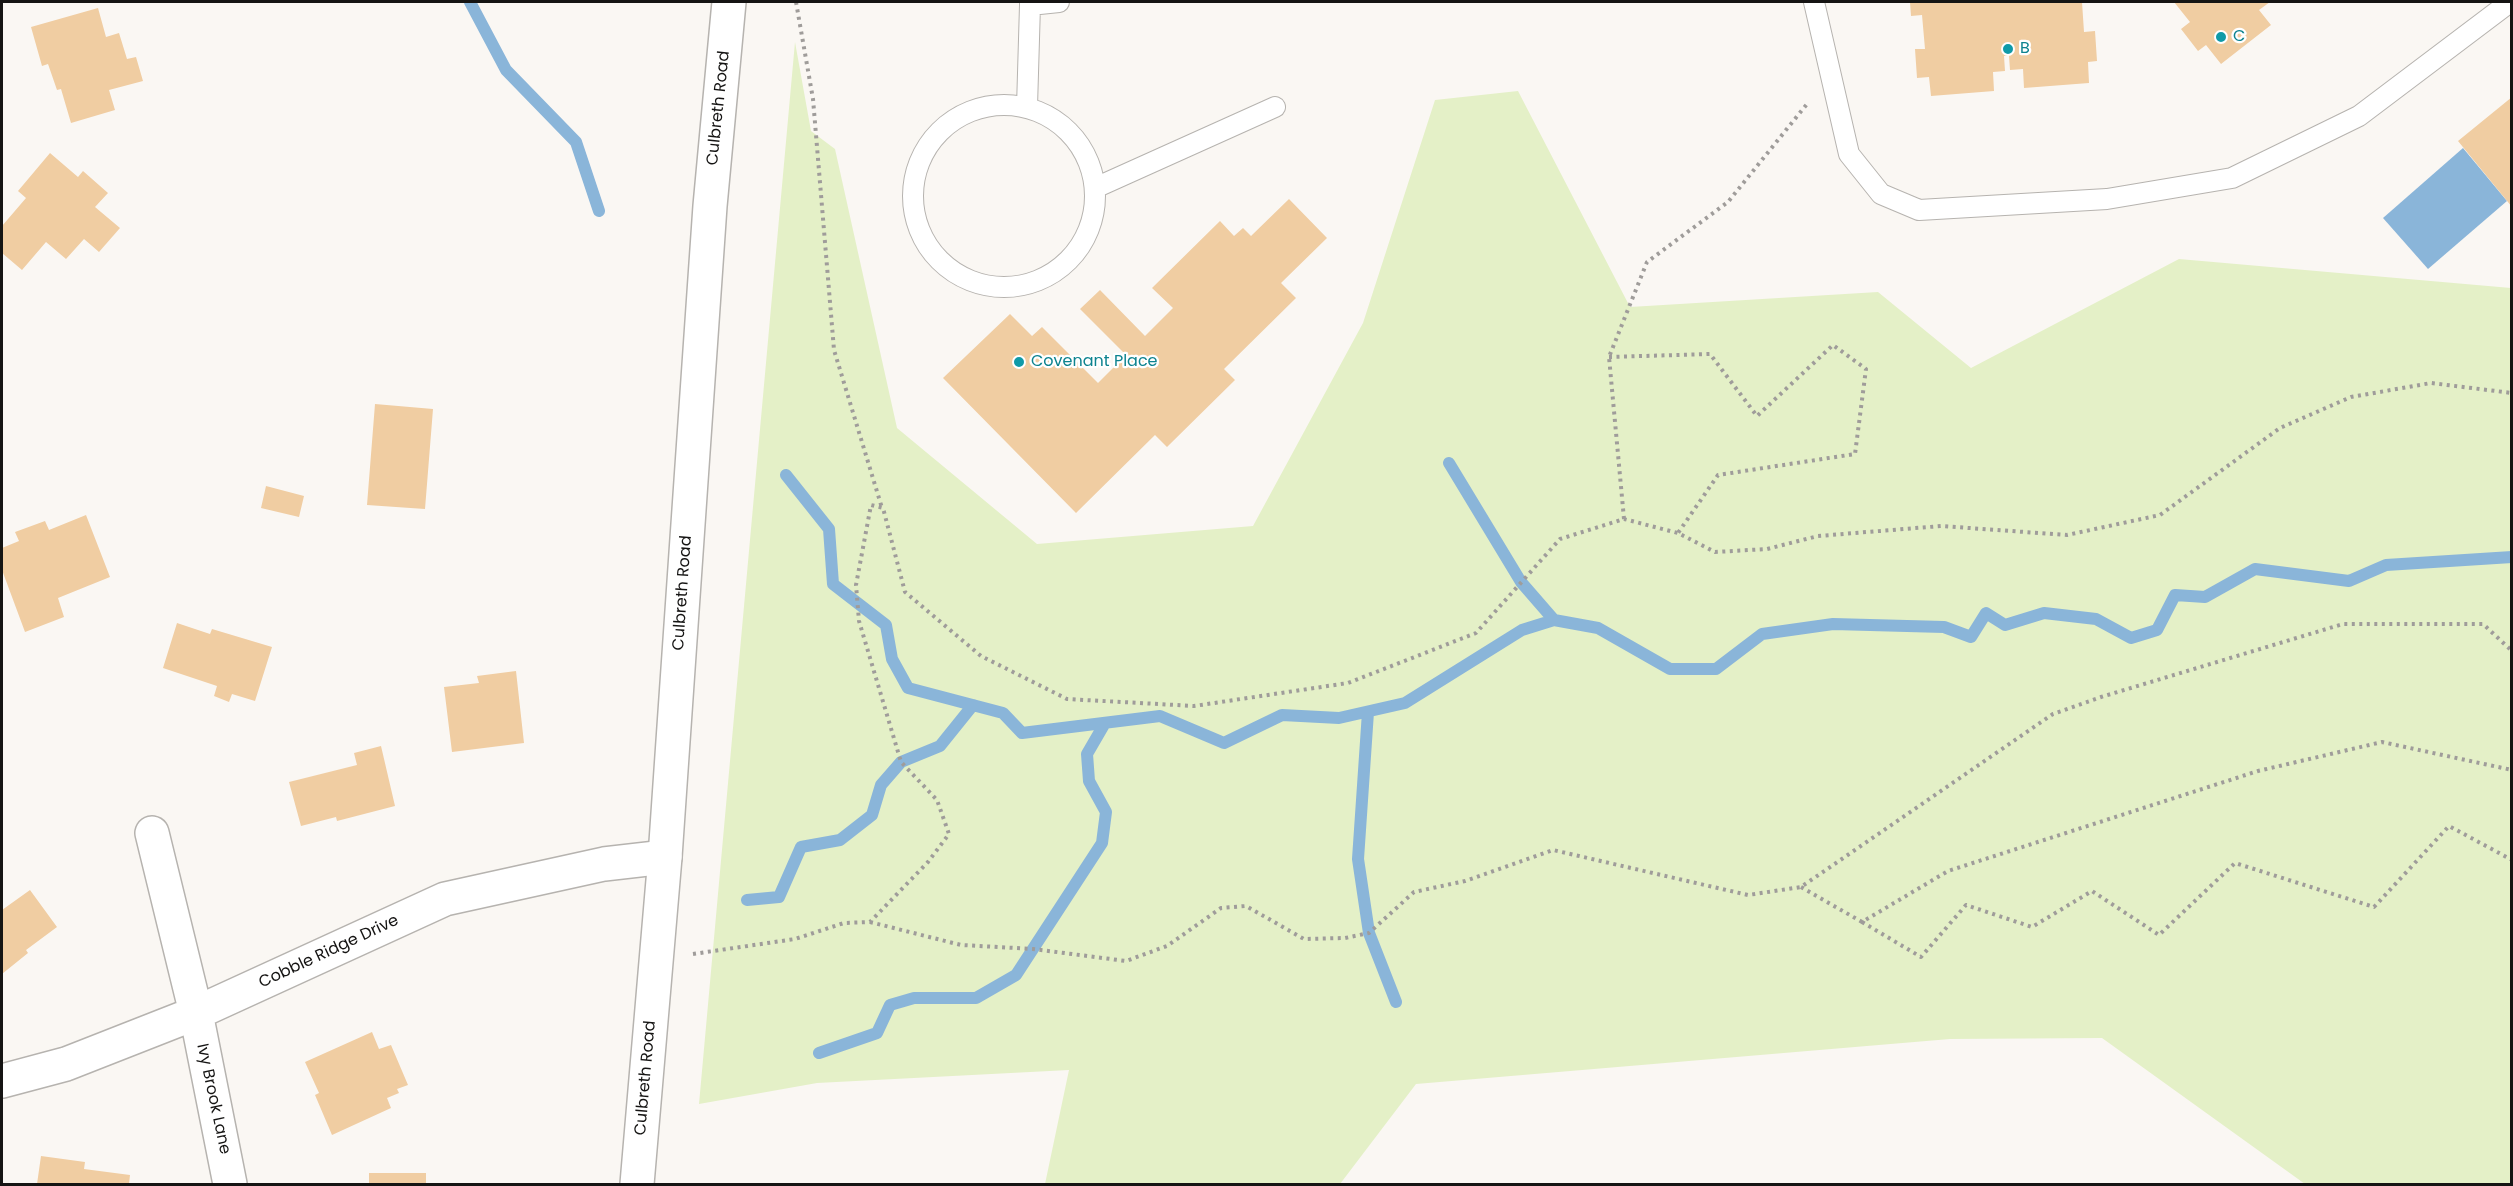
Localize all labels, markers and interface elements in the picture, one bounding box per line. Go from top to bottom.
place label: C [2233,27,2245,47]
marker: C [2214,30,2228,44]
place label: B [2020,39,2030,59]
marker: B [2001,42,2015,56]
street label: Culbreth Road [703,50,735,166]
place label: Covenant Place [1031,352,1158,372]
marker: Covenant Place [1012,355,1026,369]
street label: Culbreth Road [669,535,697,651]
street label: Cobble Ridge Drive [256,911,402,993]
street label: Culbreth Road [631,1020,661,1136]
street label: Ivy Brook Lane [192,1042,234,1156]

